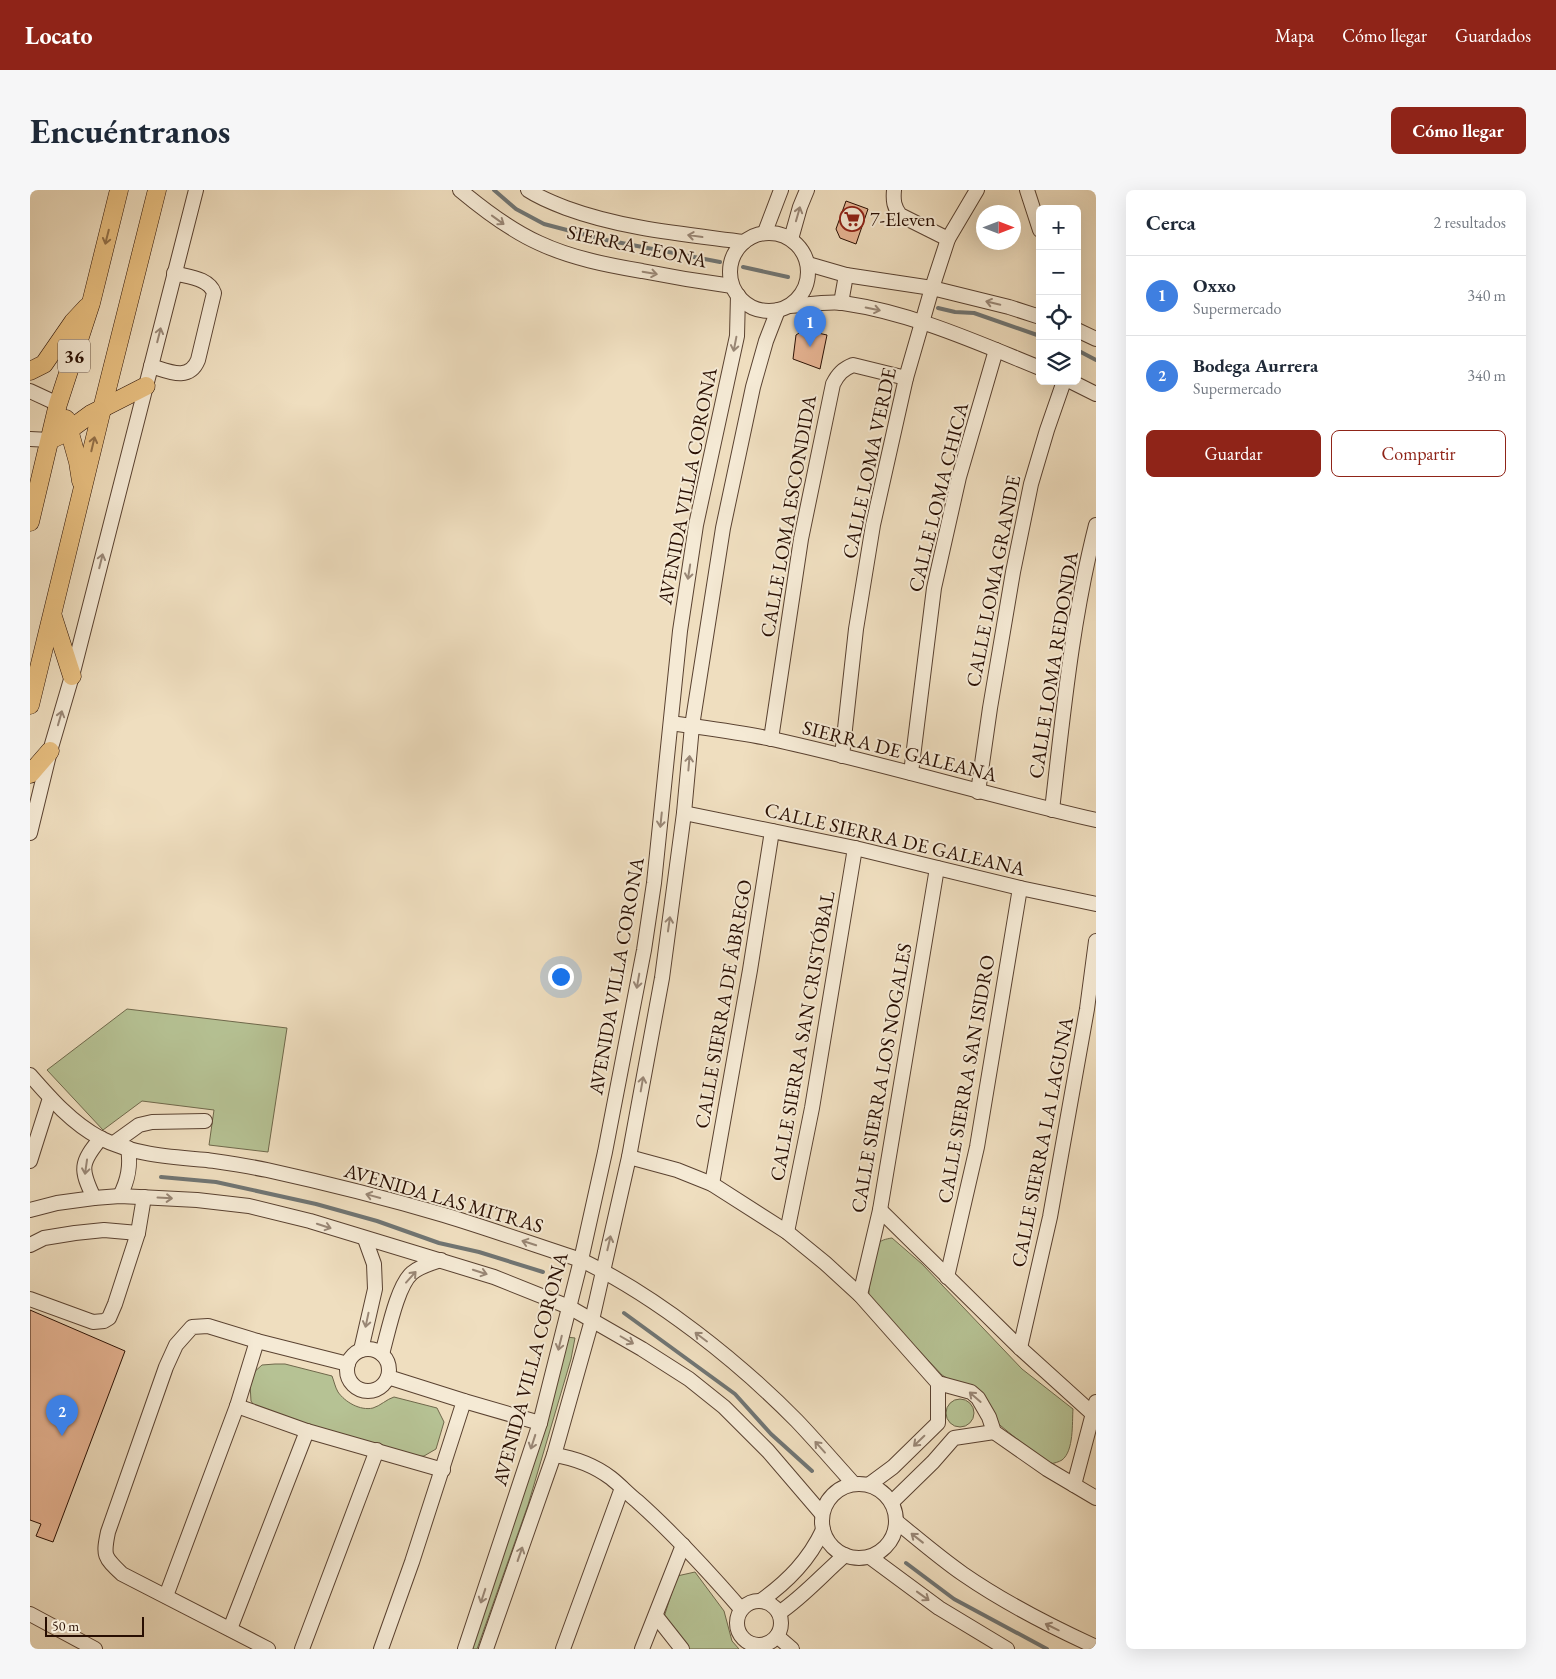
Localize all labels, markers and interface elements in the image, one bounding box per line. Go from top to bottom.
text: Locato [25,20,93,51]
text: Mapa [1275,24,1314,47]
text: Cómo llegar [1342,24,1427,47]
text: Guardados [1455,24,1531,47]
button: Cómo llegar [1391,107,1526,154]
text: Encuéntranos [30,108,230,153]
north arrow [976,205,1021,250]
map controls [1036,205,1081,385]
button: + [1036,205,1081,250]
supermarket icon: 7-Eleven [839,206,865,232]
place label: 7-Eleven [870,206,936,232]
one-way arrow [794,207,804,223]
text: Cerca [1146,209,1196,236]
text: 2 resultados [1434,212,1506,233]
one-way arrow [491,215,505,225]
street label: SIERRA LEONA [565,218,710,274]
one-way arrow [102,229,112,245]
one-way arrow [688,230,704,240]
button: − [1036,250,1081,295]
one-way arrow [642,269,658,278]
text: Oxxo [1193,273,1236,298]
text: 1 [1158,285,1166,306]
text: 340 m [1467,285,1506,306]
button: locate [1036,295,1081,340]
one-way arrow [986,298,1002,307]
text: Supermercado [1193,298,1281,319]
one-way arrow [864,305,880,315]
pin: 1 [794,306,826,347]
one-way arrow [155,328,164,344]
one-way arrow [730,336,739,352]
road number: 36 [58,340,90,372]
button: layers [1036,340,1081,385]
text: Bodega Aurrera [1193,353,1318,378]
street label: AVENIDA VILLA CORONA [651,365,723,608]
street label: CALLE LOMA VERDE [836,365,902,561]
text: 2 [1158,365,1166,386]
text: 340 m [1467,365,1506,386]
text: Supermercado [1193,378,1281,399]
street label: CALLE LOMA ESCONDIDA [754,393,822,639]
street label: CALLE LOMA CHICA [902,399,974,595]
button: Guardar [1146,430,1321,477]
button: Compartir [1331,430,1506,477]
one-way arrow [89,436,98,452]
street label: CALLE LOMA GRANDE [960,473,1026,689]
street label: CALLE LOMA REDONDA [1022,549,1084,780]
one-way arrow [97,553,106,569]
one-way arrow [684,564,694,580]
one-way arrow [55,710,65,726]
street label: SIERRA DE GALEANA [800,714,1000,788]
one-way arrow [684,755,694,771]
street label: CALLE SIERRA DE GALEANA [762,796,1028,882]
one-way arrow [656,812,666,828]
street label: AVENIDA VILLA CORONA [582,855,650,1098]
street label: CALLE SIERRA DE ÁBREGO [688,877,758,1131]
street label: CALLE SIERRA SAN CRISTÓBAL [764,889,840,1183]
one-way arrow [664,916,674,932]
street label: CALLE SIERRA LOS NOGALES [844,941,918,1215]
street label: CALLE SIERRA SAN ISIDRO [931,953,1001,1205]
your location [548,964,574,990]
one-way arrow [633,973,643,989]
street label: CALLE SIERRA LA LAGUNA [1005,1014,1079,1269]
one-way arrow [638,1077,648,1093]
street label: AVENIDA LAS MITRAS [340,1157,547,1239]
one-way arrow [80,1158,90,1174]
one-way arrow [366,1191,382,1201]
one-way arrow [157,1193,173,1202]
one-way arrow [316,1222,332,1231]
one-way arrow [605,1236,614,1252]
one-way arrow [522,1238,537,1247]
street label: AVENIDA VILLA CORONA [486,1249,574,1490]
one-way arrow [472,1268,488,1278]
one-way arrow [405,1270,417,1283]
one-way arrow [362,1312,372,1328]
one-way arrow [694,1332,708,1342]
one-way arrow [555,1334,564,1350]
one-way arrow [620,1335,635,1345]
one-way arrow [969,1391,982,1403]
pin: 2 [46,1395,78,1436]
one-way arrow [528,1433,538,1449]
one-way arrow [913,1435,926,1447]
one-way arrow [814,1440,826,1453]
one-way arrow [910,1532,923,1543]
one-way arrow [516,1546,525,1562]
one-way arrow [478,1588,487,1604]
one-way arrow [916,1591,930,1601]
scale bar [45,1614,144,1637]
text: 50 m [52,1617,79,1635]
one-way arrow [1045,1622,1060,1631]

